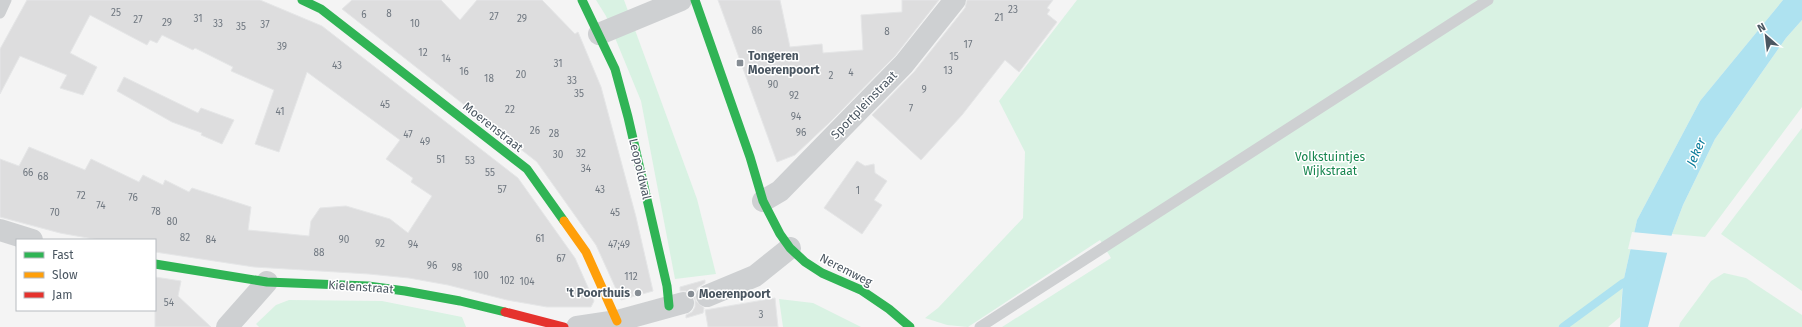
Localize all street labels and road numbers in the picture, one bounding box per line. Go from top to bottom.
street label: Sportpleinstraat [828,68,900,142]
street label: Moerenstraat [460,99,526,155]
street label: Leopoldwal [626,137,654,201]
street label: Neremweg [817,251,875,290]
street label: Kielenstraat [328,278,395,296]

